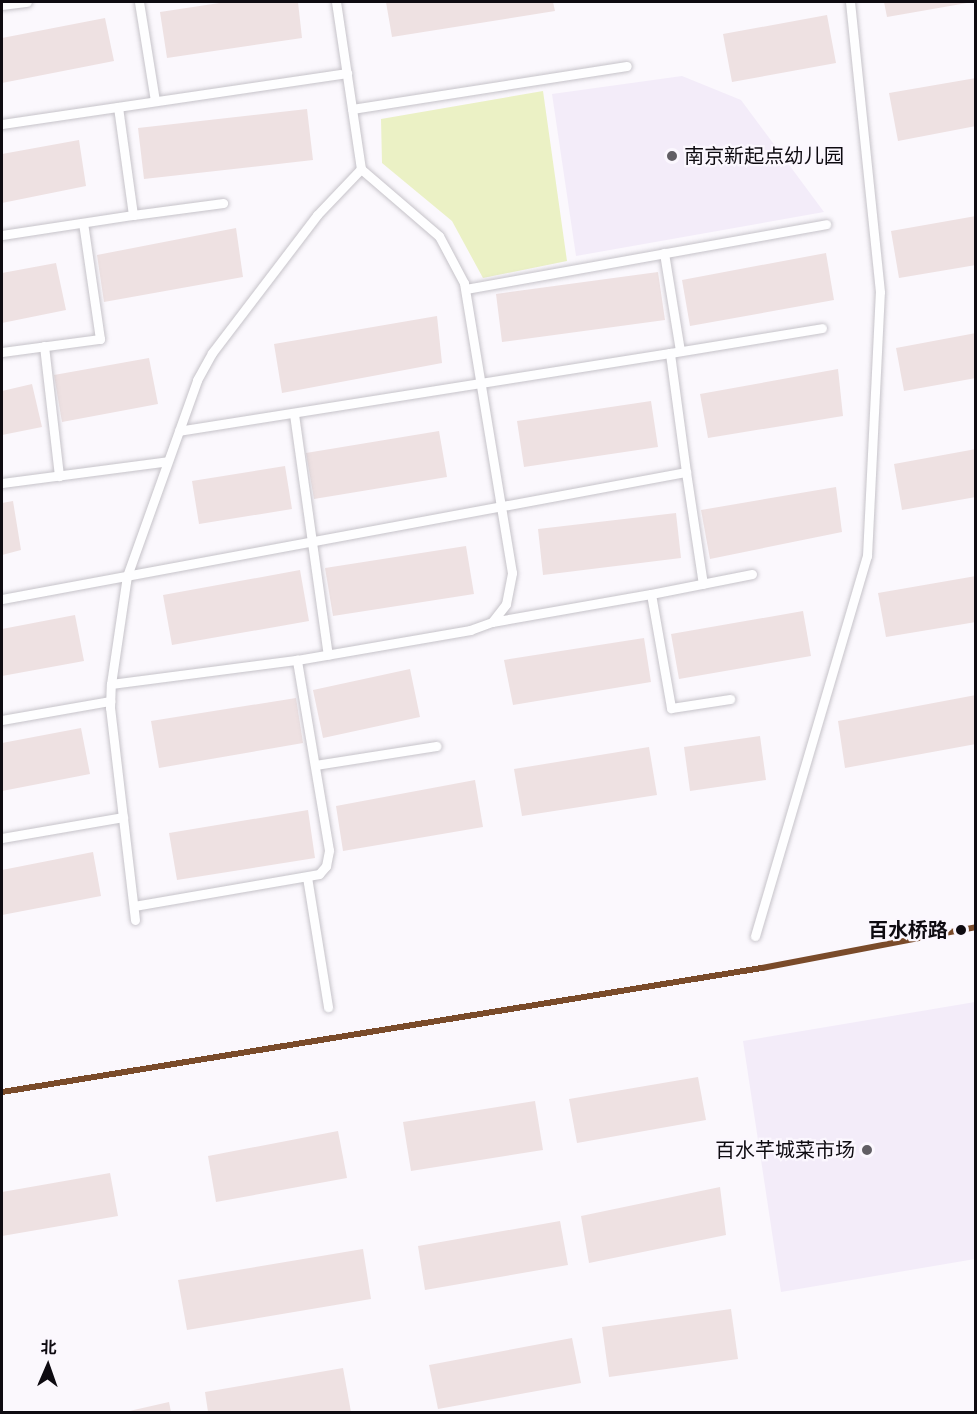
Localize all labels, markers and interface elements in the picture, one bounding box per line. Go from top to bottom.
place label: 南京新起点幼儿园 [684,144,844,168]
marker: 南京新起点幼儿园 [665,149,679,163]
place label: 百水桥路 [868,918,948,942]
marker: 百水桥路 [952,921,970,939]
place label: 百水芊城菜市场 [715,1138,855,1162]
marker: 百水芊城菜市场 [860,1143,874,1157]
north arrow [18,1336,78,1396]
text: 北 [40,1339,57,1356]

